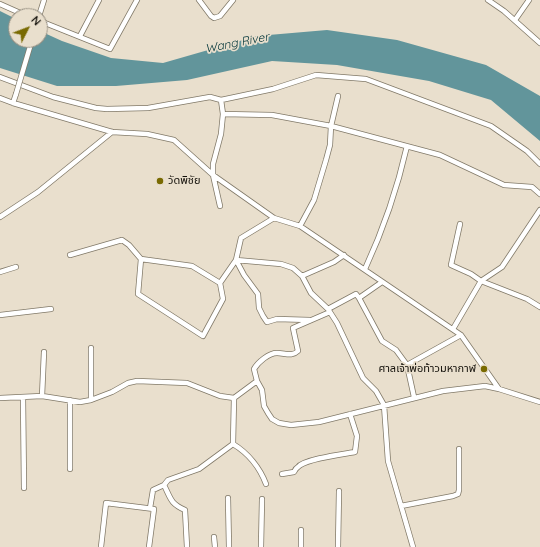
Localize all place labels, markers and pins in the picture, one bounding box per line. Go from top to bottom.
place label: วัดพิชัย [168,174,200,188]
marker: วัดพิชัย [155,176,165,186]
place label: ศาลเจ้าพ่อท้าวมหากาฬ [378,362,476,376]
marker: ศาลเจ้าพ่อท้าวมหากาฬ [479,364,489,374]

